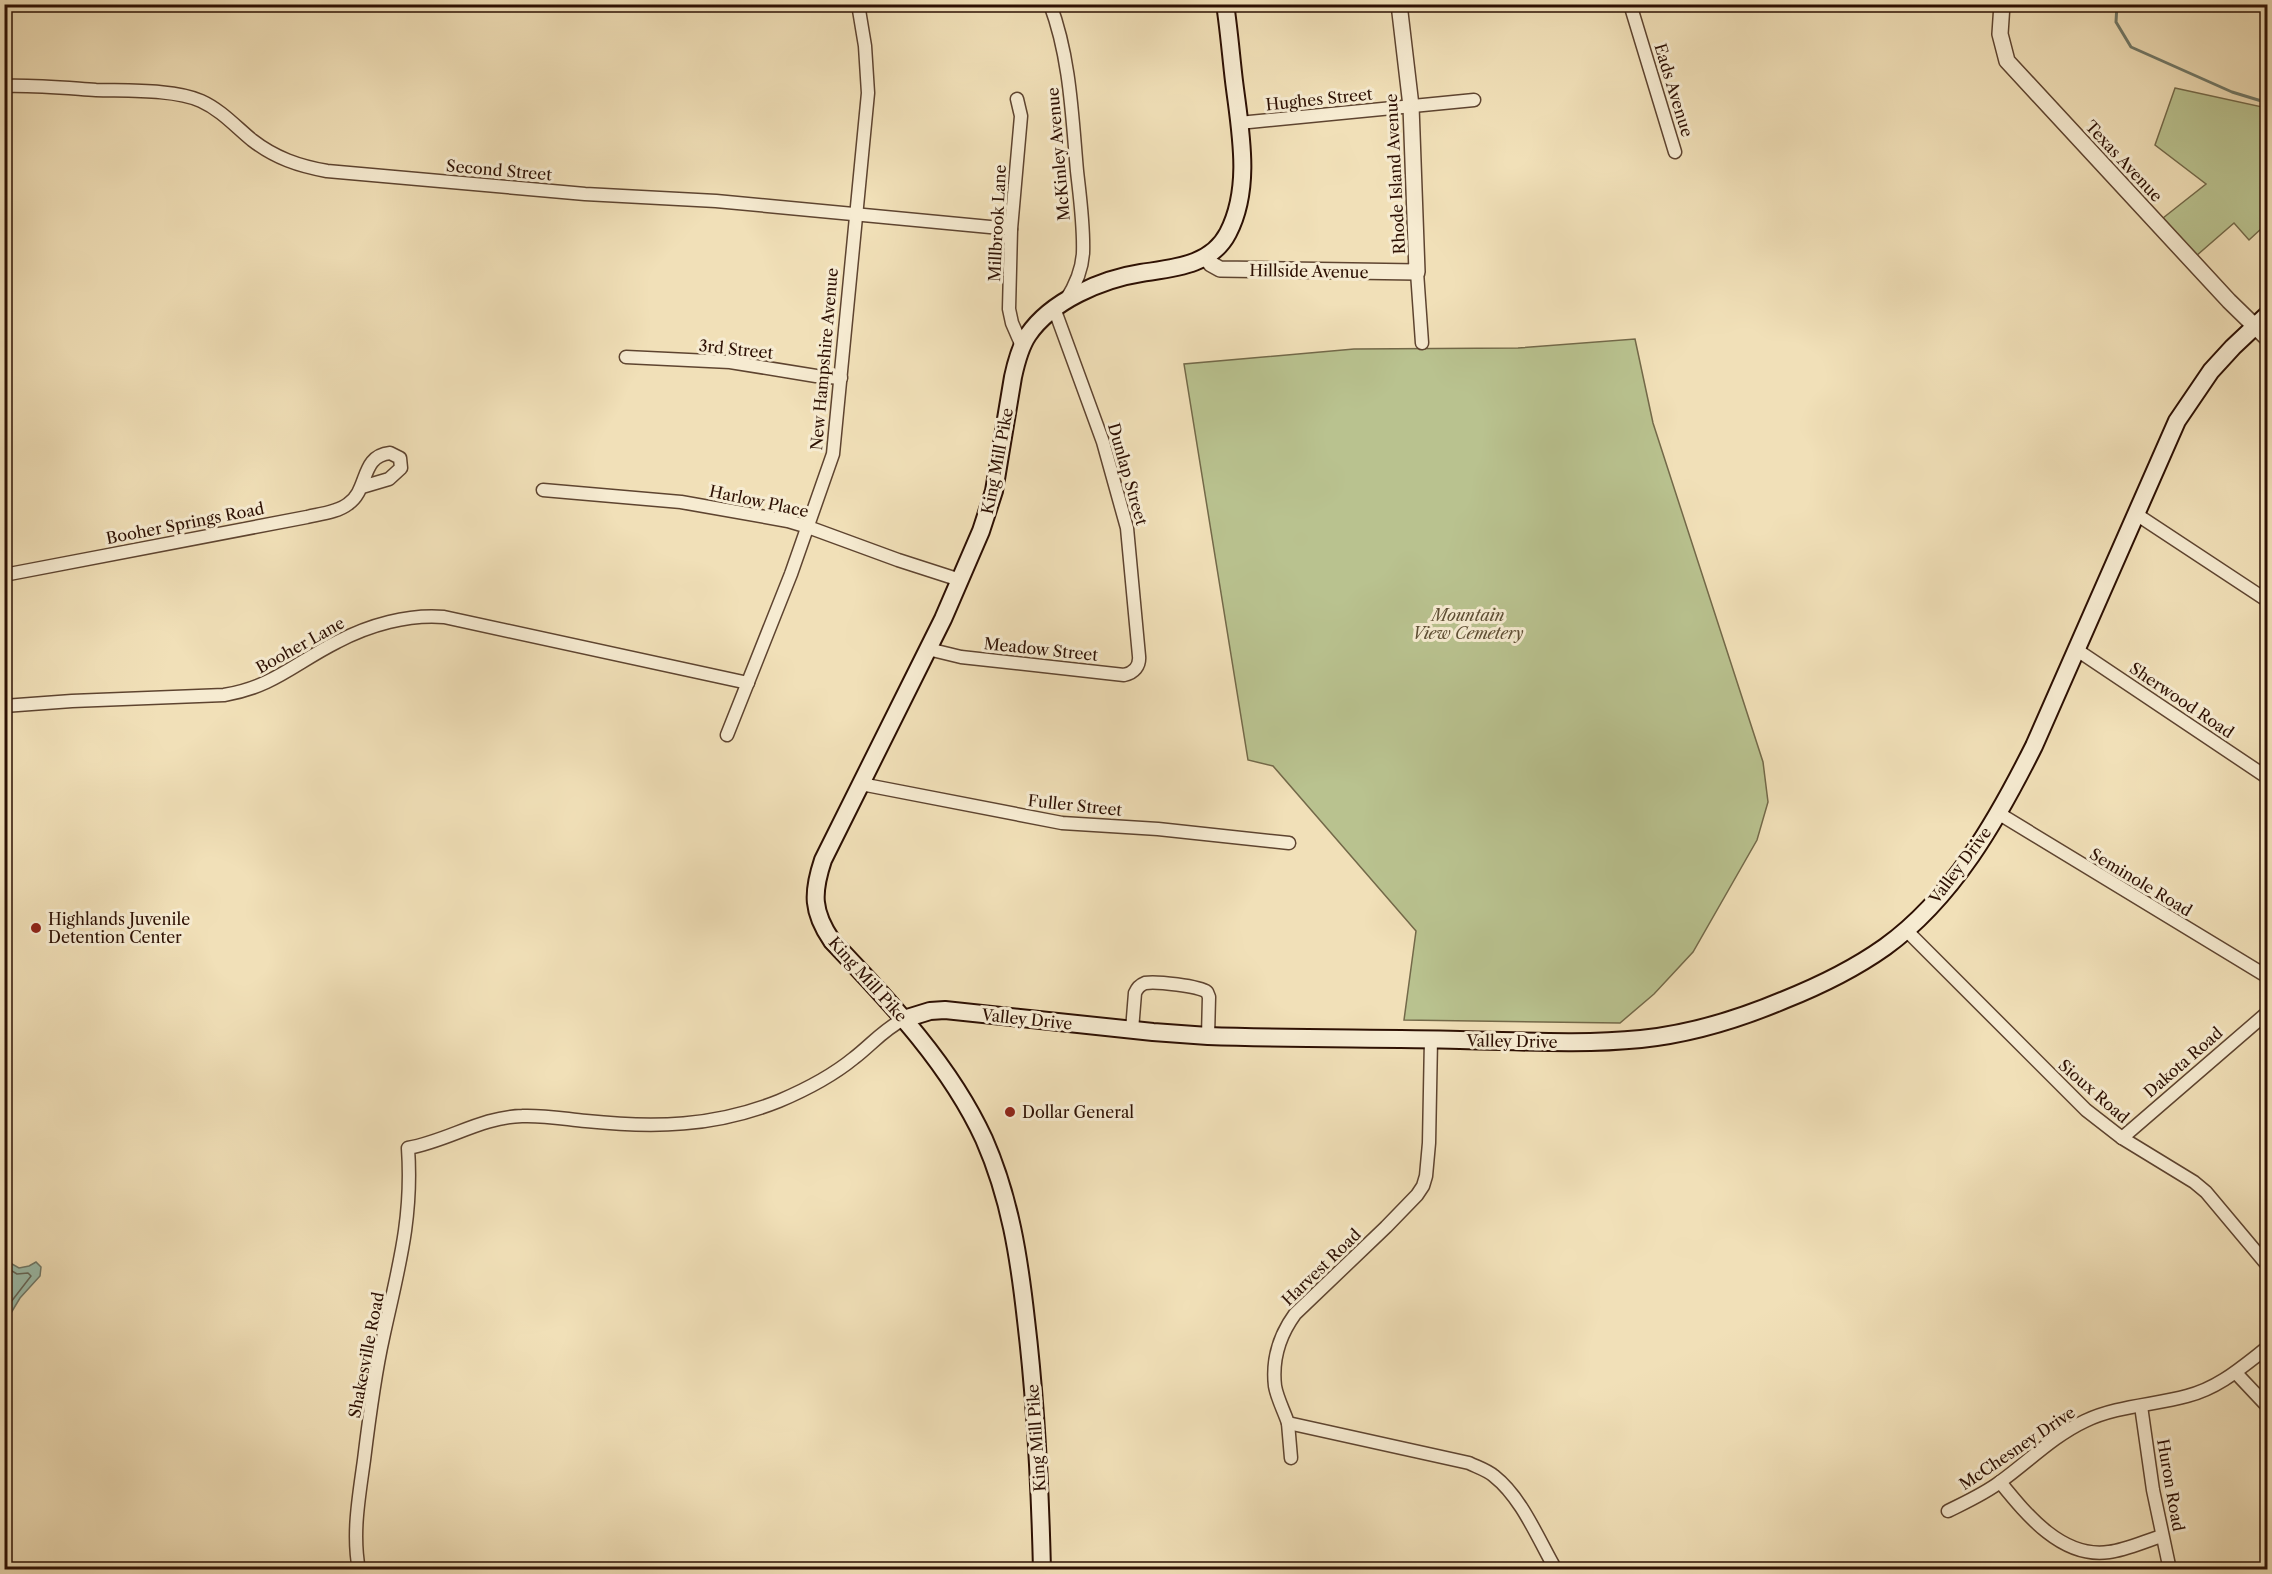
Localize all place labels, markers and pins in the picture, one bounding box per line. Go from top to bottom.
place label: Highlands Juvenile Detention Center [48,909,190,947]
marker: Highlands Juvenile Detention Center [29,921,43,935]
place label: Dollar General [1022,1102,1134,1122]
marker: Dollar General [1003,1105,1017,1119]

